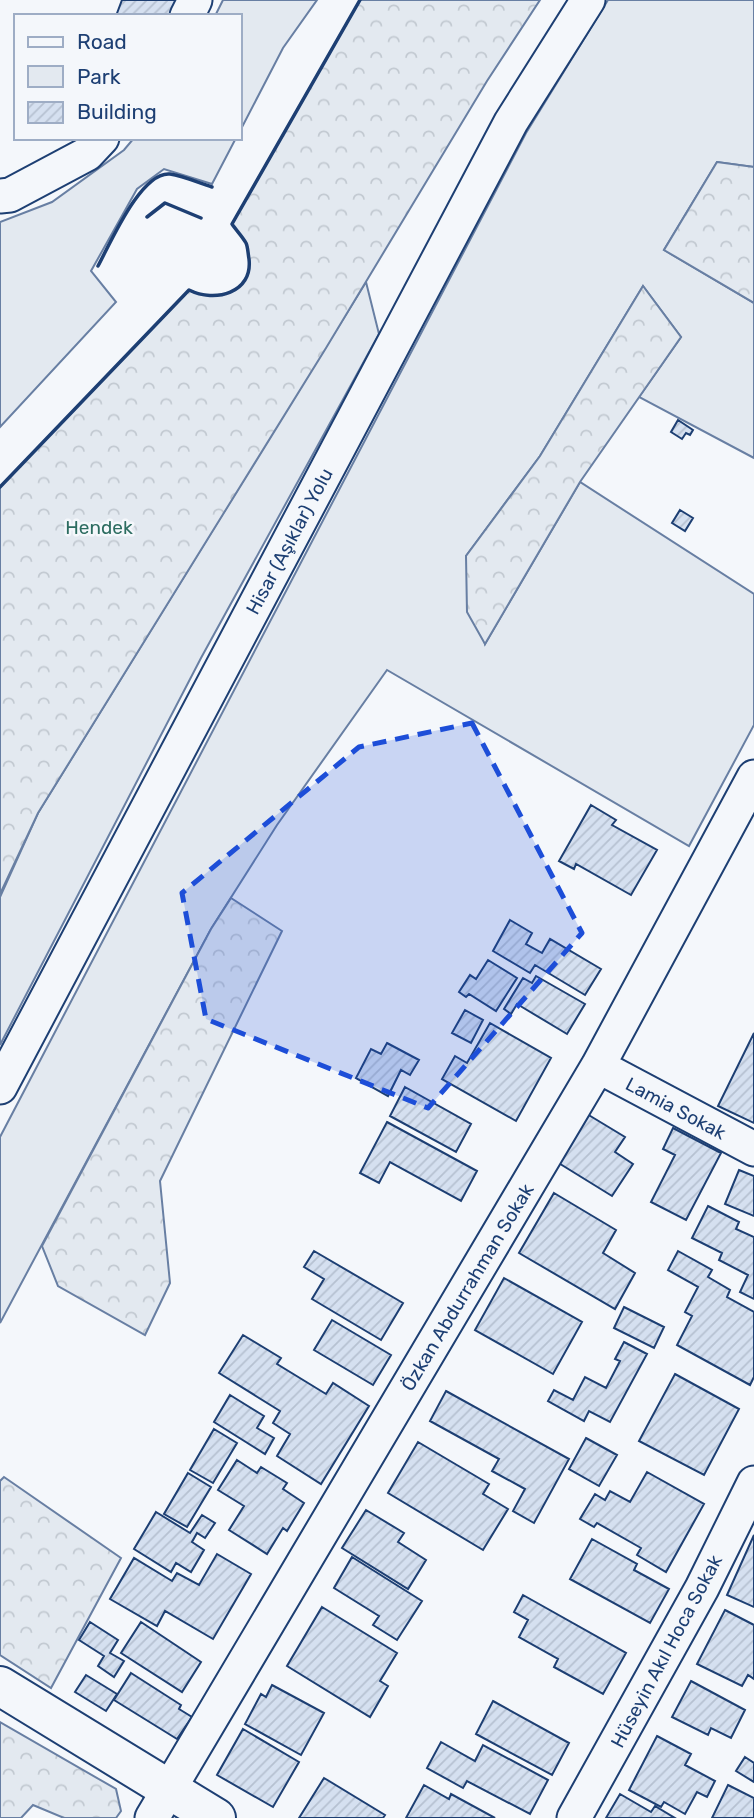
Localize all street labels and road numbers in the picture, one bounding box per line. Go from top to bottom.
street label: Hisar (Aşıklar) Yolu [241,464,338,618]
street label: Lamia Sokak [622,1072,730,1145]
street label: Özkan Abdurrahman Sokak [396,1179,539,1395]
street label: Hüseyin Akıl Hoca Sokak [606,1551,727,1751]

